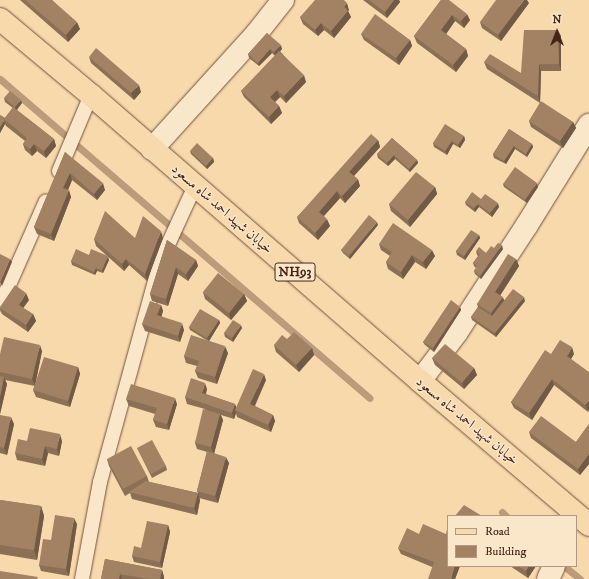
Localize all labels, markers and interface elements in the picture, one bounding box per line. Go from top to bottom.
north arrow [537,12,577,52]
text: N [552,13,562,27]
street label: خیابان شهید احمد شاه مسعود [168,160,276,258]
road number: NH93 [274,261,316,283]
street label: خیابان شهید احمد شاه مسعود [412,373,522,469]
legend [447,515,577,567]
text: Road [485,524,510,539]
text: Building [485,544,526,559]

